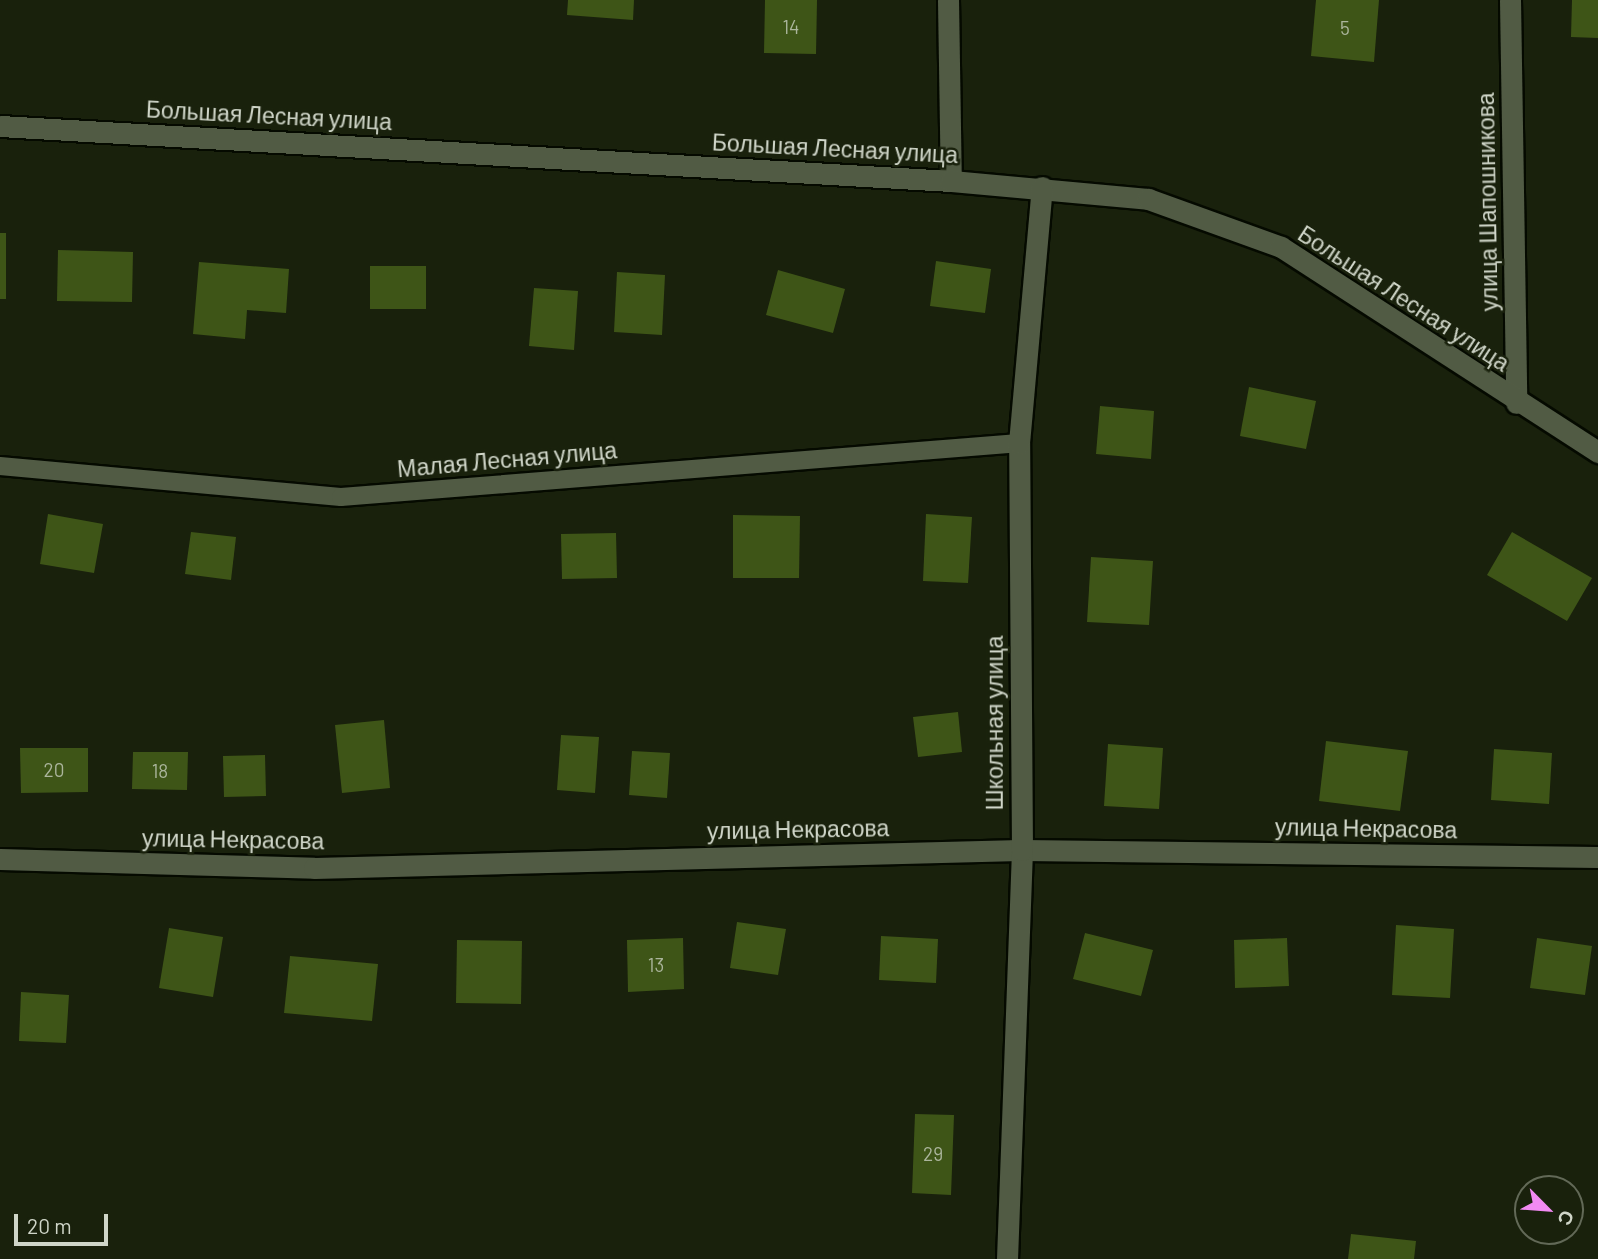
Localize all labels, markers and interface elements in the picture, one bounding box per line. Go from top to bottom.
house number: 14 [782,16,800,38]
house number: 5 [1340,17,1350,39]
street label: улица Шапошникова [1471,92,1503,312]
street label: Большая Лесная улица [145,95,393,135]
street label: Большая Лесная улица [711,128,959,168]
street label: Большая Лесная улица [1293,219,1515,377]
street label: Малая Лесная улица [396,436,618,482]
street label: Школьная улица [980,636,1008,810]
house number: 20 [44,759,64,781]
house number: 18 [152,760,168,782]
street label: улица Некрасова [1275,813,1457,843]
street label: улица Некрасова [707,814,889,844]
street label: улица Некрасова [142,824,324,854]
house number: 13 [648,954,664,976]
house number: 29 [923,1143,943,1165]
north arrow [1514,1175,1584,1245]
scale bar [18,1200,112,1244]
text: С [1553,1207,1580,1229]
text: 20 m [27,1213,72,1238]

